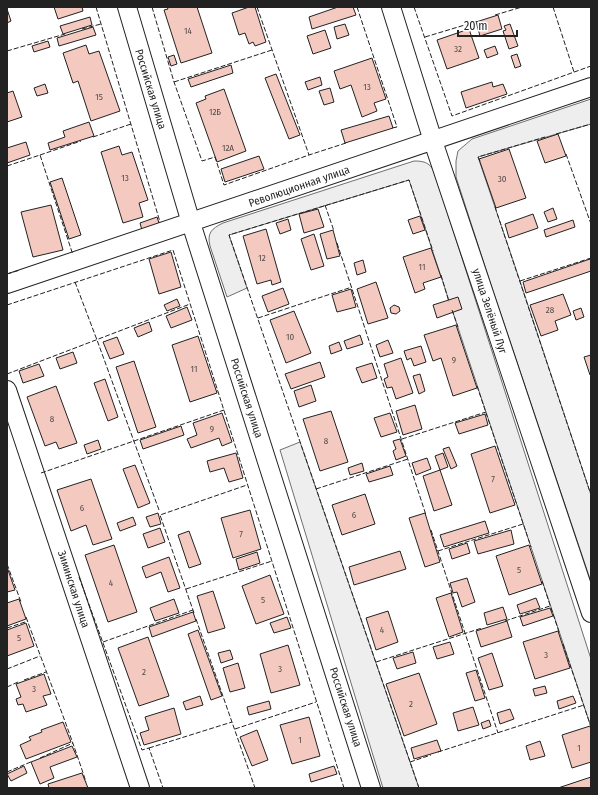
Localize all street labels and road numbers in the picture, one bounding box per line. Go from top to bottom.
street label: Российская улица [132,48,169,131]
street label: Революционная улица [247,163,351,210]
street label: улица Зелёный Луг [470,267,510,356]
street label: Российская улица [228,357,266,440]
street label: Зиминская улица [55,549,92,629]
street label: Российская улица [327,666,365,749]

